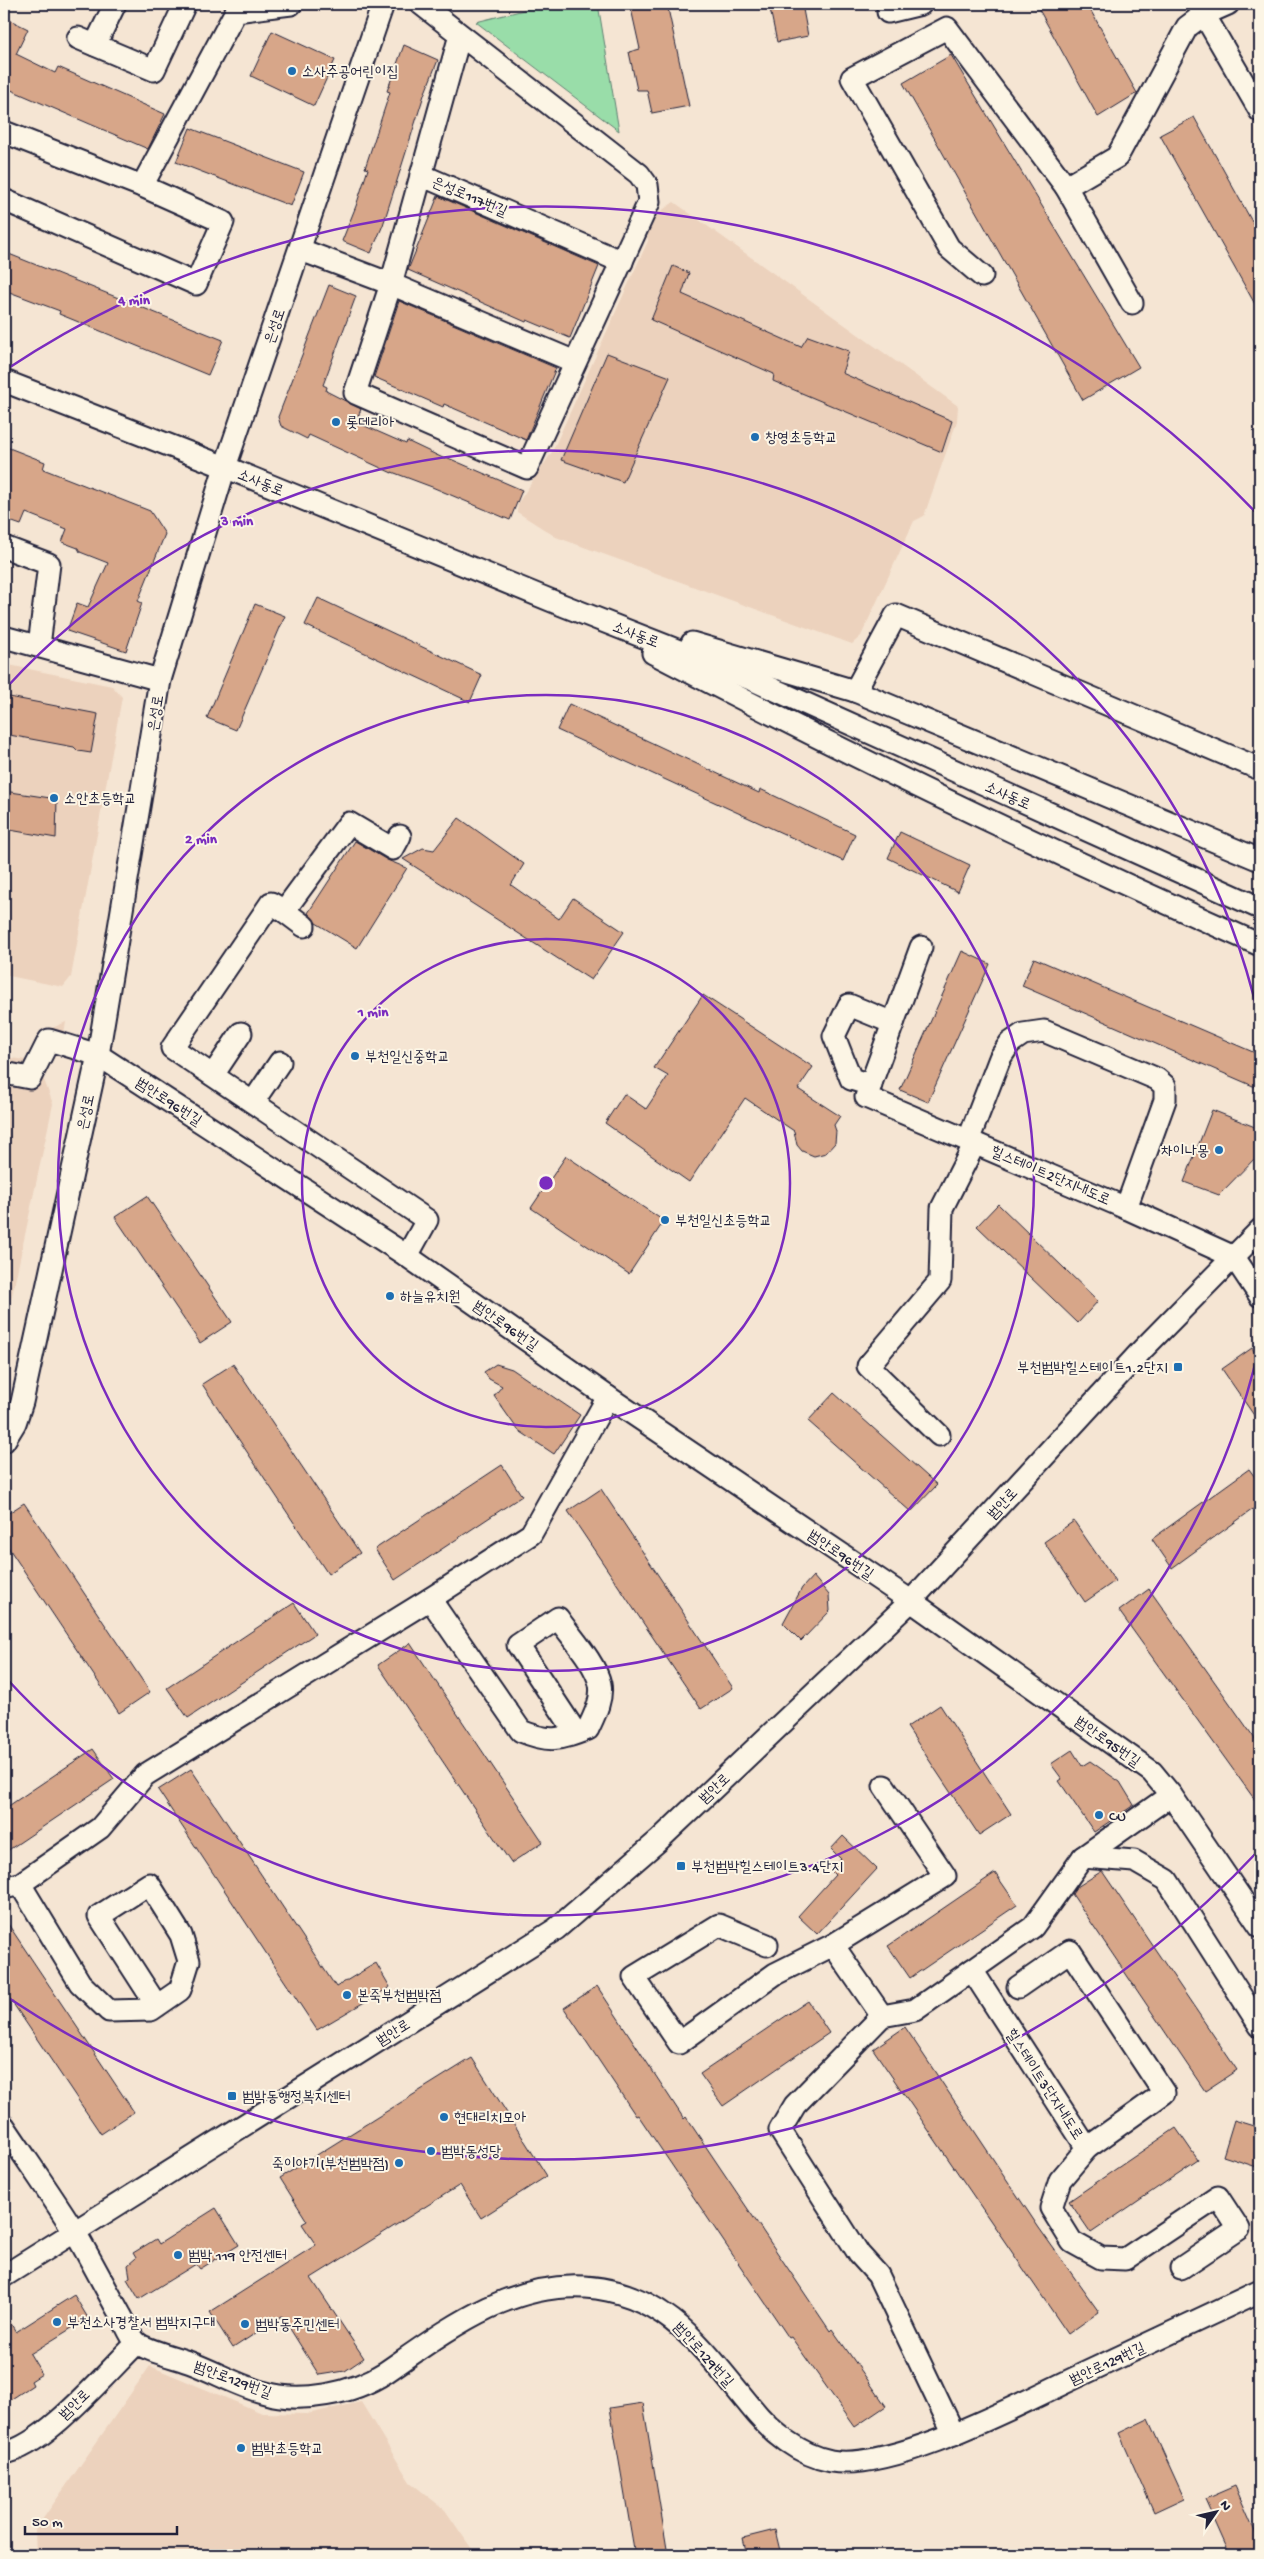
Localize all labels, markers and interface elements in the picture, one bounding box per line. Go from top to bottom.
place label: 소사주공어린이집 [302,64,399,82]
marker: 소사주공어린이집 [286,65,298,77]
street label: 은성로117번길 [429,174,510,222]
text: 4 min [117,292,151,310]
street label: 은성로 [261,307,290,347]
place label: 롯데리아 [346,415,394,433]
marker: 롯데리아 [330,416,342,428]
place label: 창영초등학교 [765,430,837,448]
marker: 창영초등학교 [749,431,761,443]
street label: 소사동로 [234,466,286,501]
text: 3 min [220,513,254,531]
street label: 소사동로 [610,619,661,653]
street label: 은성로 [145,694,169,733]
street label: 소사동로 [981,779,1033,815]
place label: 소안초등학교 [64,791,136,809]
marker: 소안초등학교 [48,792,60,804]
text: 2 min [185,831,218,849]
text: 1 min [357,1004,389,1022]
place label: 부천일신중학교 [365,1049,450,1067]
marker: 부천일신중학교 [349,1050,361,1062]
street label: 범안로96번길 [131,1075,204,1131]
street label: 은성로 [74,1093,100,1132]
place label: 차이나몽 [1161,1143,1209,1161]
street label: 힐스테이트2단지내도로 [988,1144,1113,1210]
marker: 차이나몽 [1213,1144,1225,1156]
centre of rings [537,1174,555,1192]
place label: 부천일신초등학교 [675,1213,772,1231]
marker: 부천일신초등학교 [659,1214,671,1226]
place label: 하늘유치원 [400,1289,460,1307]
marker: 하늘유치원 [384,1290,396,1302]
street label: 범안로96번길 [469,1298,541,1356]
place label: 부천범박힐스테이트1.2단지 [1017,1360,1168,1378]
marker: 부천범박힐스테이트1.2단지 [1172,1361,1184,1373]
street label: 범안로 [985,1485,1022,1524]
street label: 범안로96번길 [804,1527,876,1584]
street label: 범안로95번길 [1071,1714,1143,1772]
street label: 범안로 [696,1771,735,1808]
place label: CU [1109,1808,1126,1826]
marker: CU [1093,1809,1105,1821]
place label: 부천범박힐스테이트3.4단지 [691,1859,843,1877]
marker: 부천범박힐스테이트3.4단지 [675,1860,687,1872]
place label: 본죽부천범박점 [357,1988,442,2006]
marker: 본죽부천범박점 [341,1989,353,2001]
street label: 범안로 [374,2016,414,2051]
street label: 힐스테이트3단지내도로 [1001,2026,1086,2144]
place label: 범박동행정복지센터 [242,2089,351,2107]
marker: 범박동행정복지센터 [226,2090,238,2102]
place label: 현대리치모아 [454,2110,526,2128]
marker: 현대리치모아 [438,2111,450,2123]
place label: 범박동성당 [441,2144,501,2162]
marker: 범박동성당 [425,2145,437,2157]
place label: 죽이야기(부천범박점) [272,2156,389,2174]
marker: 죽이야기(부천범박점) [393,2157,405,2169]
place label: 범박 119 안전센터 [188,2248,287,2266]
marker: 범박 119 안전센터 [172,2249,184,2261]
place label: 부천소사경찰서 범박지구대 [67,2315,215,2333]
marker: 부천소사경찰서 범박지구대 [51,2316,63,2328]
place label: 범박동주민센터 [255,2317,340,2335]
marker: 범박동주민센터 [239,2318,251,2330]
street label: 범안로129번길 [669,2319,736,2392]
street label: 범안로129번길 [1067,2339,1148,2390]
street label: 범안로129번길 [191,2359,274,2403]
street label: 범안로 [56,2386,95,2424]
place label: 범박초등학교 [251,2441,323,2459]
marker: 범박초등학교 [235,2442,247,2454]
north arrow [1192,2486,1242,2536]
text: N [1215,2498,1234,2515]
scale bar [25,2504,178,2536]
text: 50 m [32,2514,63,2532]

